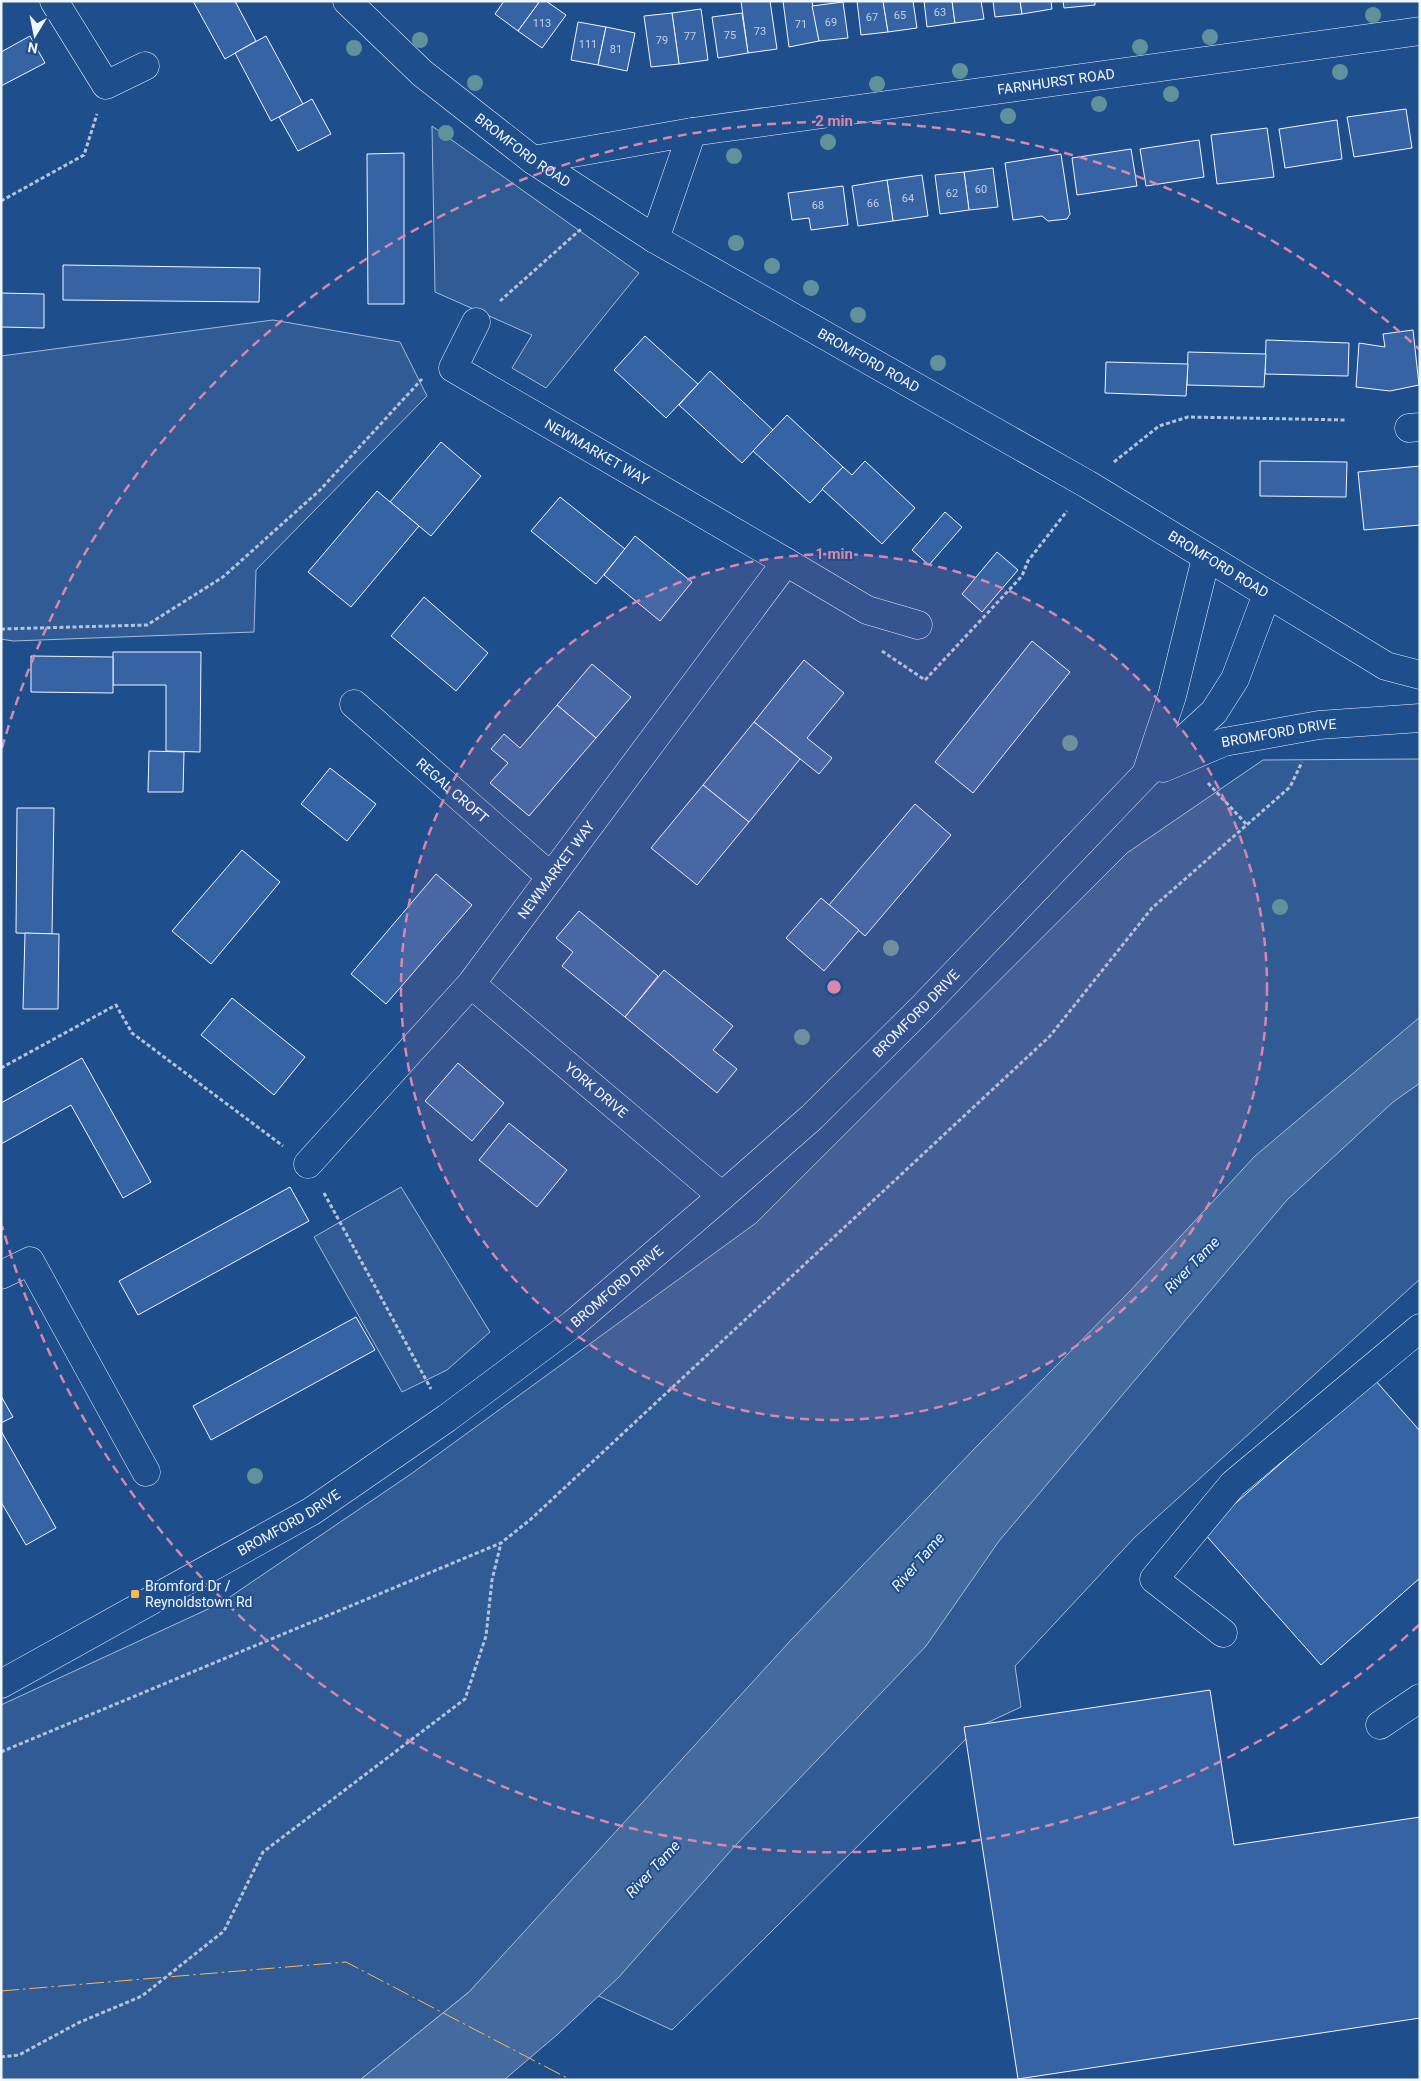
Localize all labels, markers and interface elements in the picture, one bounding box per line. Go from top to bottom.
house number: 63 [934,6,946,19]
house number: 65 [894,9,906,22]
north arrow [10,10,60,60]
house number: 67 [866,11,878,24]
house number: 69 [825,16,837,29]
house number: 113 [533,17,551,30]
house number: 71 [795,18,807,31]
house number: 73 [754,25,766,38]
house number: 75 [724,29,736,42]
house number: 77 [684,30,696,43]
house number: 79 [656,34,668,47]
house number: 111 [579,38,597,51]
text: N [26,39,39,57]
house number: 81 [610,43,622,56]
street label: FARNHURST ROAD [996,65,1116,98]
street label: BROMFORD ROAD [472,110,574,190]
text: 2 min [815,112,853,130]
house number: 60 [975,183,987,196]
house number: 62 [946,187,958,200]
house number: 64 [902,192,914,205]
house number: 66 [867,197,879,210]
house number: 68 [812,199,824,212]
street label: BROMFORD ROAD [815,325,922,395]
street label: NEWMARKET WAY [542,416,653,489]
street label: BROMFORD ROAD [1166,528,1272,601]
text: 1 min [815,545,853,563]
street label: BROMFORD DRIVE [1220,716,1337,750]
street label: REGAL CROFT [413,755,492,827]
street label: NEWMARKET WAY [514,818,598,922]
street label: BROMFORD DRIVE [869,966,963,1060]
centre of rings [825,978,843,996]
street label: YORK DRIVE [562,1059,631,1121]
water label: River Tame [1161,1233,1224,1297]
street label: BROMFORD DRIVE [568,1242,666,1330]
street label: BROMFORD DRIVE [235,1486,343,1559]
water label: River Tame [888,1529,949,1595]
place label: Bromford Dr / Reynoldstown Rd [145,1578,253,1610]
marker: Bromford Dr / Reynoldstown Rd [129,1588,141,1600]
water label: River Tame [622,1836,684,1901]

